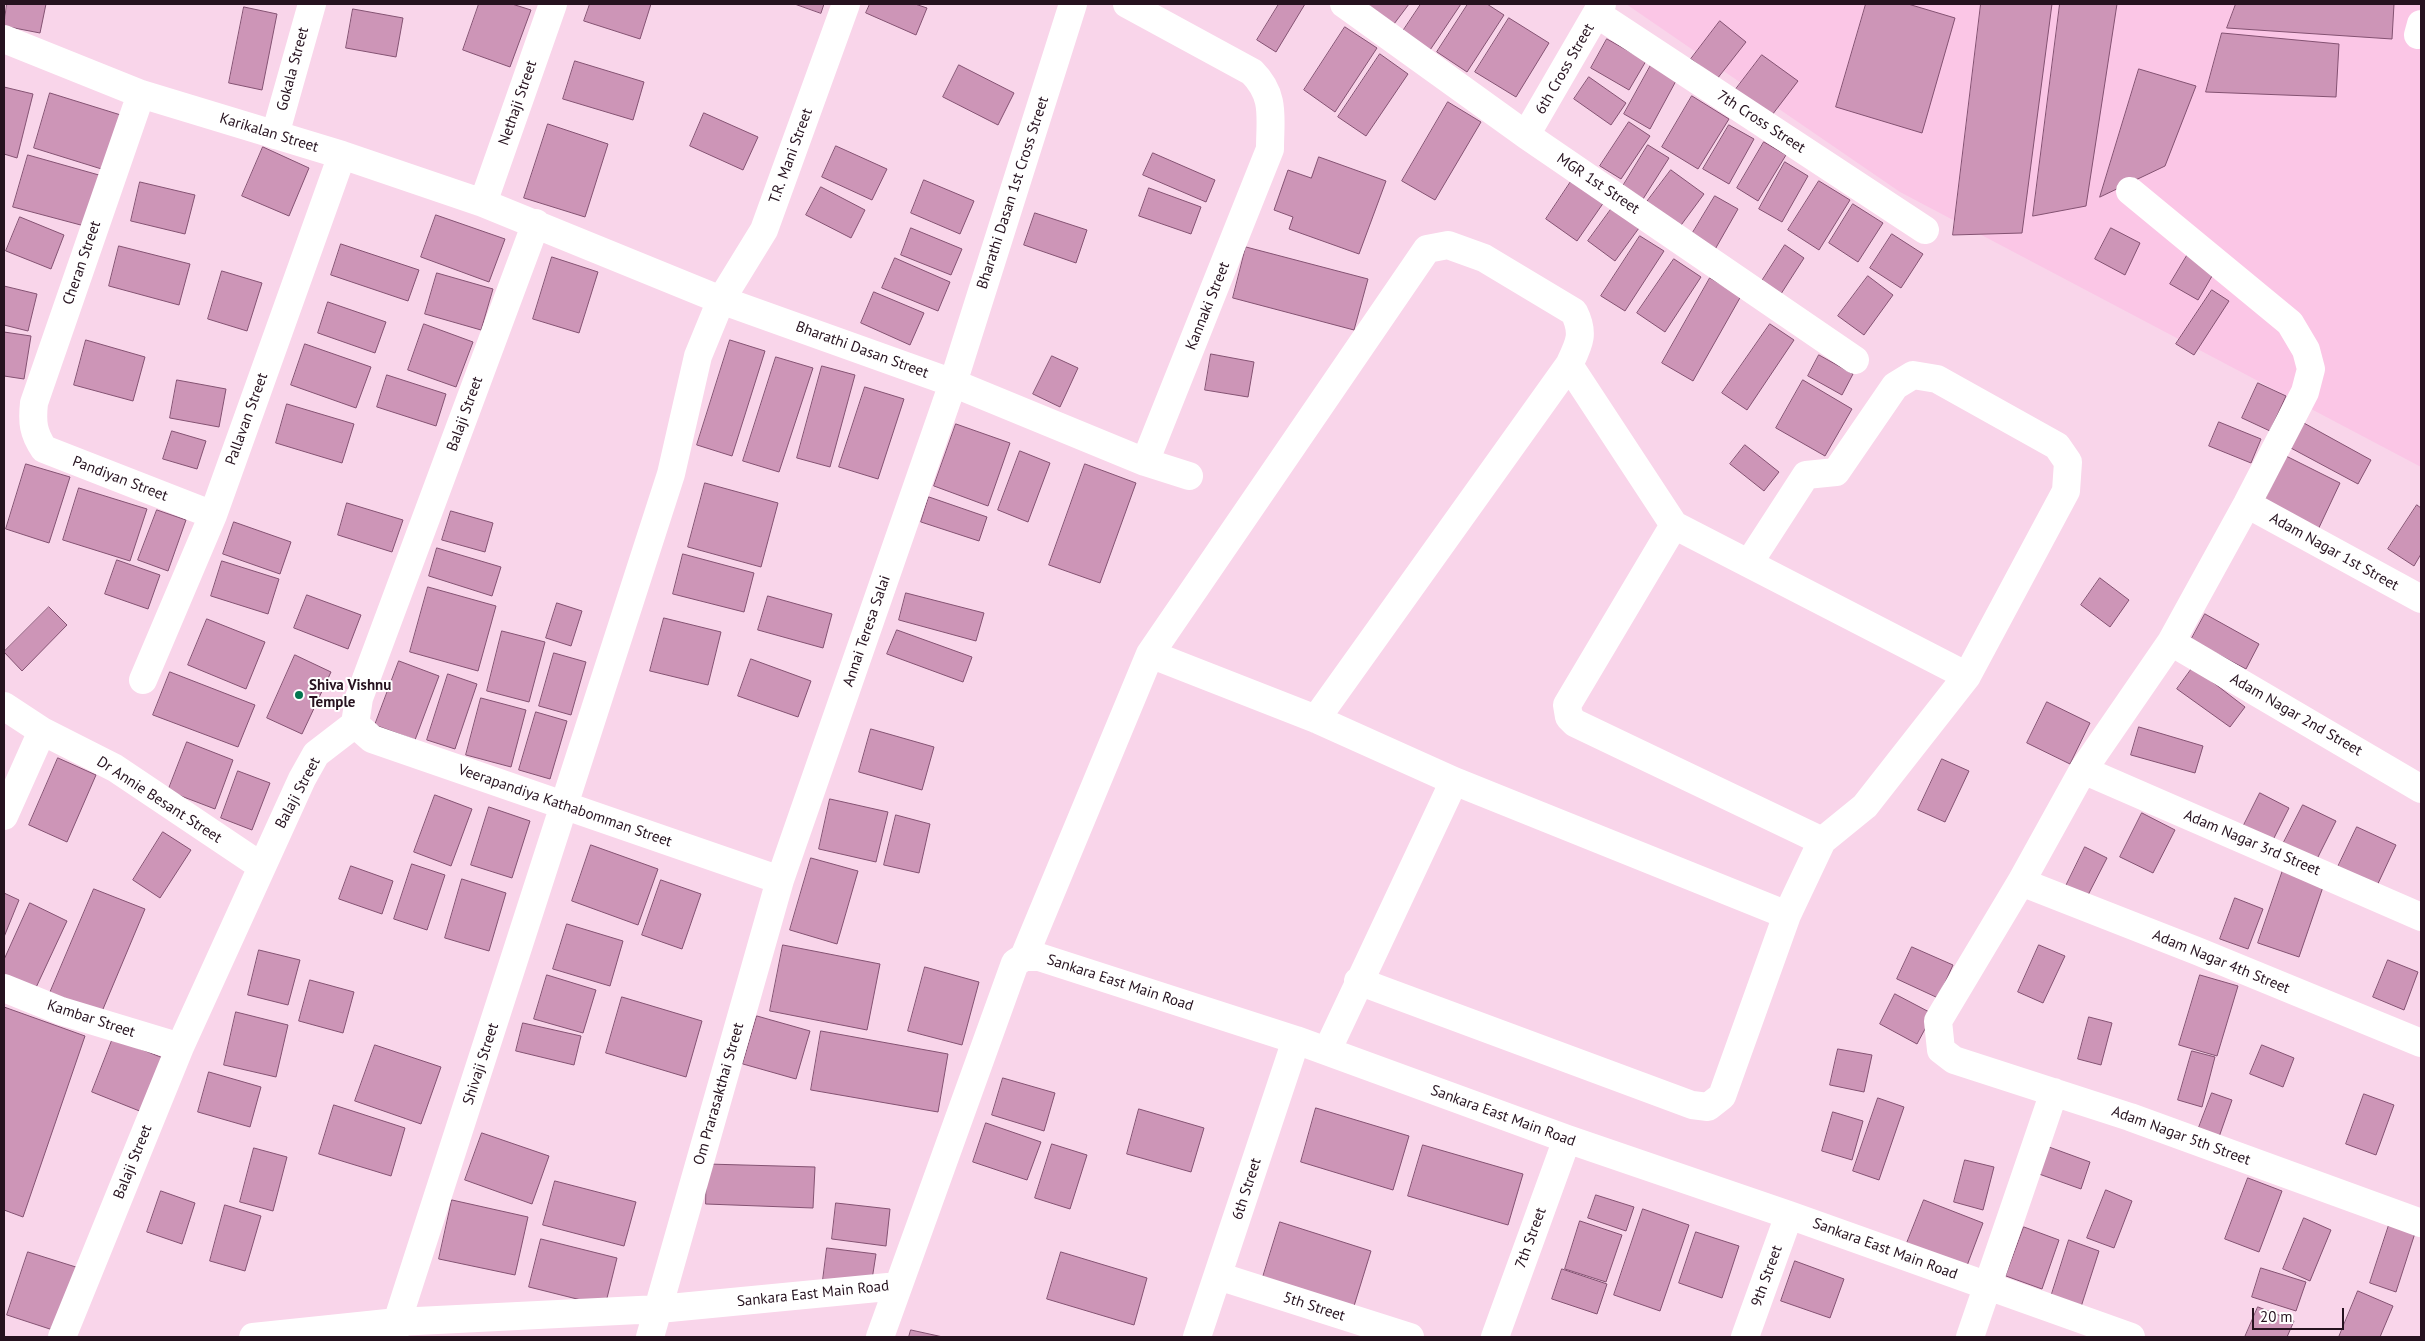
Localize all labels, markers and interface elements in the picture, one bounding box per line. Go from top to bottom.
street label: 6th Cross Street [1532,20,1598,118]
street label: Gokala Street [273,25,313,113]
street label: Nethaji Street [495,58,541,148]
street label: 7th Cross Street [1714,87,1808,157]
street label: Bharathi Dasan 1st Cross Street [973,94,1053,292]
street label: T.R. Mani Street [765,106,817,206]
street label: Karikalan Street [217,109,321,157]
street label: MGR 1st Street [1553,150,1643,218]
street label: Cheran Street [59,219,105,307]
street label: Kannaki Street [1182,259,1234,353]
street label: Bharathi Dasan Street [793,318,931,382]
street label: Pallavan Street [222,370,272,468]
street label: Balaji Street [443,374,487,454]
street label: Pandiyan Street [70,453,170,505]
street label: Adam Nagar 1st Street [2266,509,2402,595]
street label: Annai Teresa Salai [840,573,894,689]
street label: Adam Nagar 2nd Street [2227,670,2365,760]
place label: Shiva Vishnu Temple [309,677,391,712]
marker: Shiva Vishnu Temple [293,689,305,701]
street label: Dr Annie Besant Street [93,753,225,847]
street label: Balaji Street [272,754,324,832]
street label: Veerapandiya Kathabomman Street [456,761,674,851]
street label: Adam Nagar 3rd Street [2181,806,2323,880]
street label: Adam Nagar 4th Street [2150,926,2292,998]
street label: Sankara East Main Road [1044,951,1196,1015]
street label: Kambar Street [45,996,137,1042]
street label: Shivaji Street [459,1021,503,1107]
street label: Om Prarasakthai Street [690,1021,748,1167]
street label: Sankara East Main Road [1428,1081,1578,1151]
street label: Adam Nagar 5th Street [2109,1103,2253,1169]
street label: Balaji Street [110,1122,156,1202]
street label: 6th Street [1229,1156,1265,1222]
street label: 7th Street [1512,1205,1550,1271]
street label: Sankara East Main Road [1810,1214,1960,1284]
street label: 9th Street [1748,1243,1786,1309]
street label: Sankara East Main Road [736,1277,890,1311]
street label: 5th Street [1281,1289,1347,1325]
scale bar [2255,1298,2348,1330]
text: 20 m [2260,1307,2293,1326]

